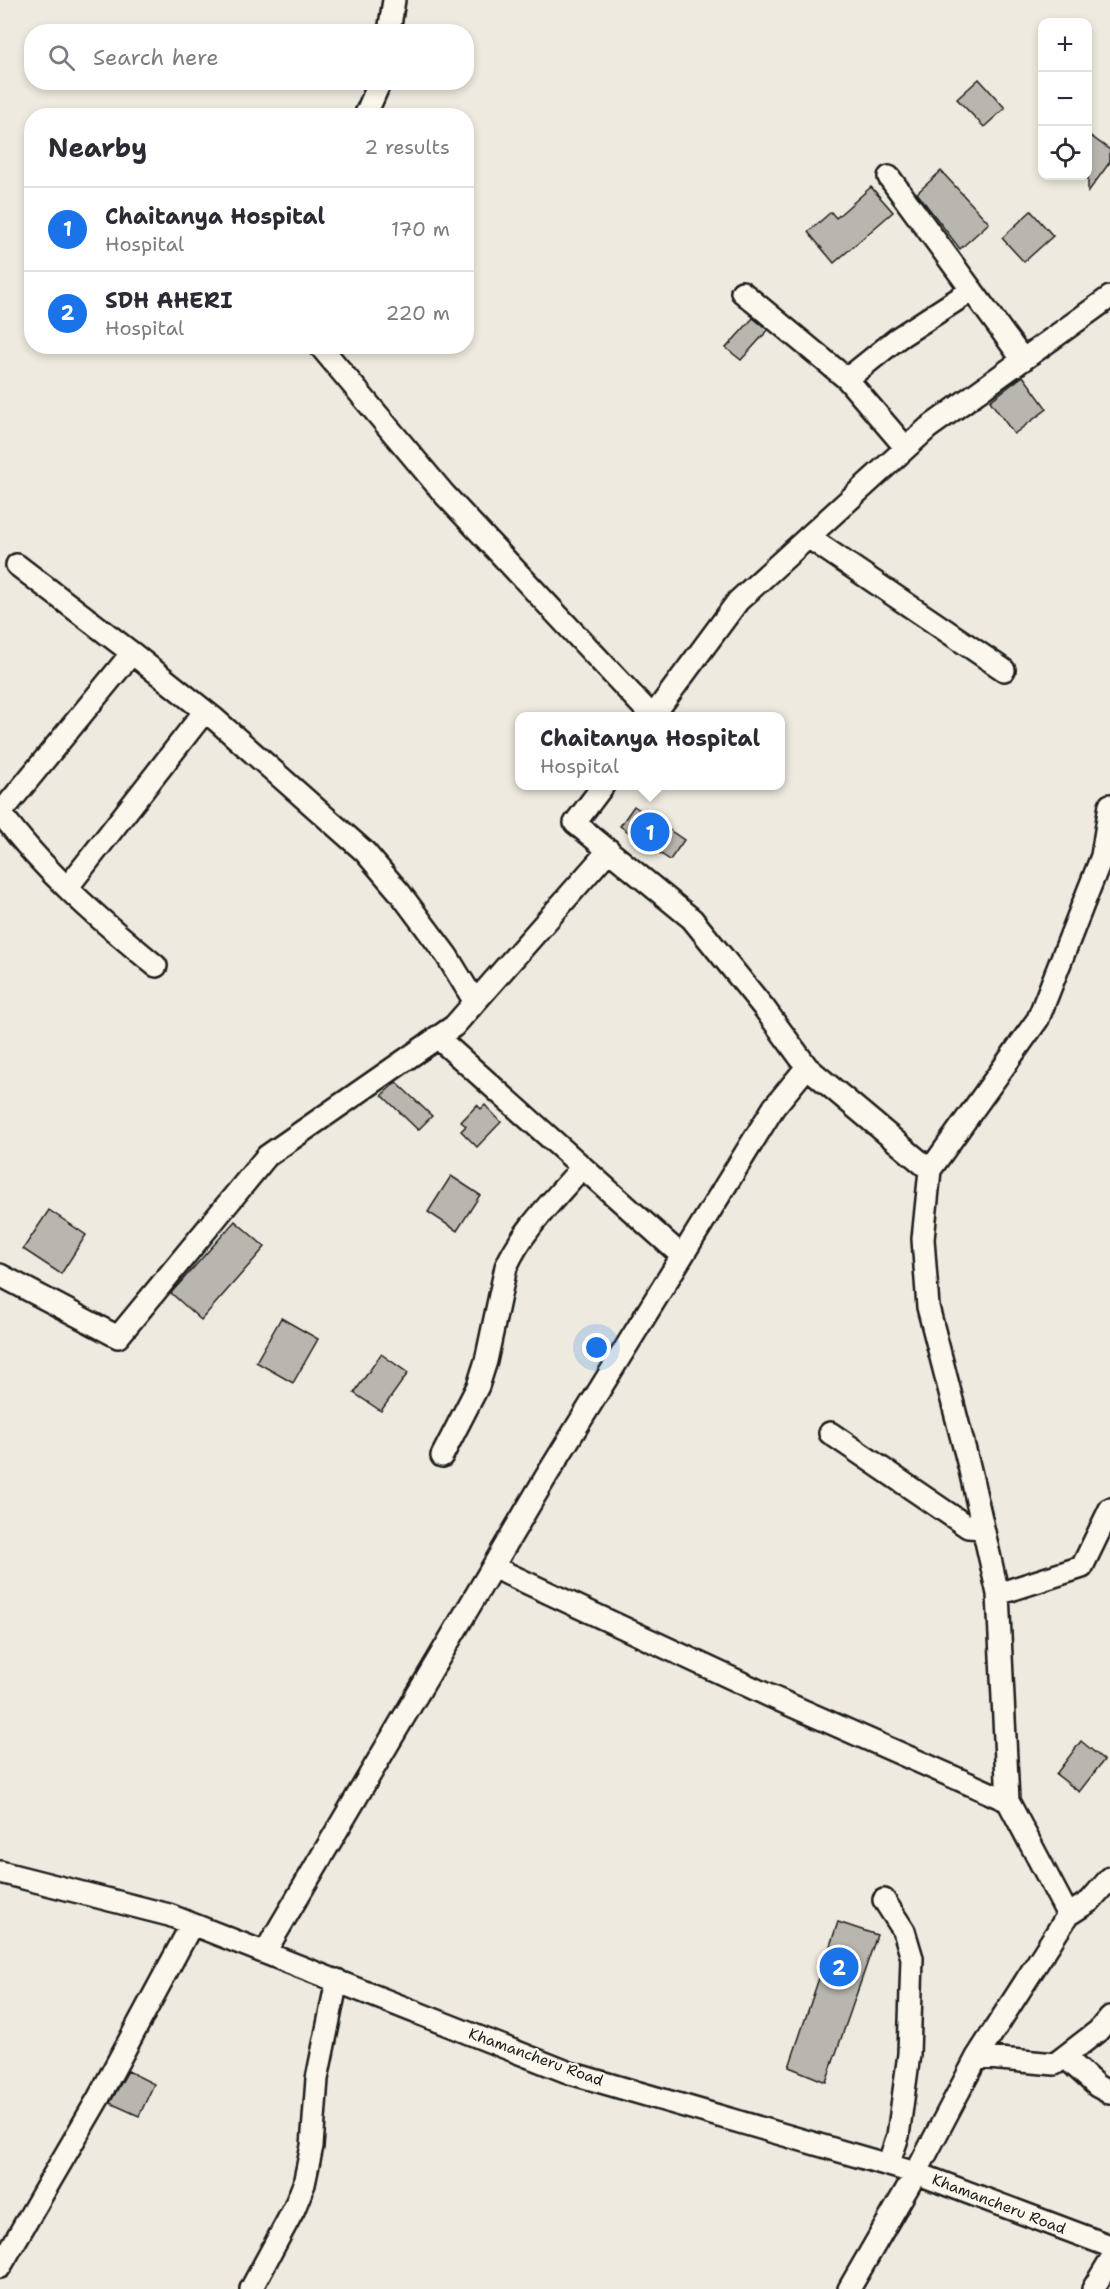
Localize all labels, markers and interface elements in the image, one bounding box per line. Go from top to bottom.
map controls [1038,18,1092,180]
button: + [1038,18,1092,72]
search box [24,24,474,90]
icon: search [45,41,78,74]
text: Search here [93,43,219,72]
button: − [1038,72,1092,126]
button: locate [1038,126,1092,180]
text: Nearby [48,130,147,165]
text: 2 results [364,134,450,160]
text: Chaitanya Hospital [105,202,325,231]
text: 1 [63,216,72,242]
text: 170 m [391,216,450,242]
text: Hospital [105,231,184,257]
text: SDH AHERI [105,286,233,315]
text: 2 [61,300,75,326]
text: 220 m [386,300,450,326]
text: Hospital [105,315,184,341]
popup [515,712,785,790]
text: Chaitanya Hospital [540,724,760,753]
text: Hospital [540,753,619,779]
pin: 1 [630,810,670,854]
your location [582,1333,611,1362]
pin: 2 [820,1944,858,1990]
street label: Khamancheru Road [466,2023,607,2091]
street label: Khamancheru Road [929,2169,1069,2239]

